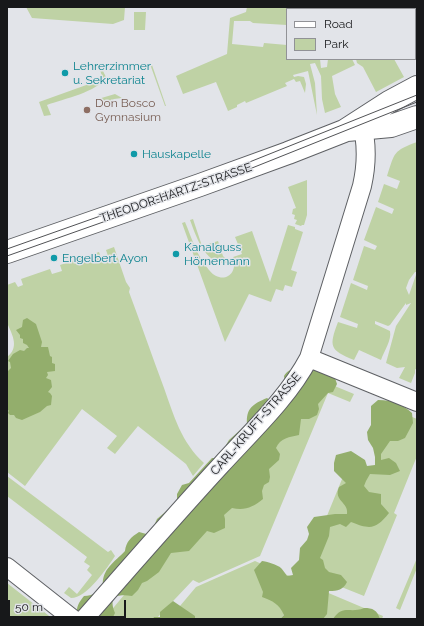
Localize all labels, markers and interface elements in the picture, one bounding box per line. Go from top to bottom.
legend [286,8,416,60]
text: Road [324,17,353,31]
text: Park [324,37,349,51]
place label: Lehrerzimmer u. Sekretariat [73,59,151,87]
marker: Lehrerzimmer u. Sekretariat [60,68,70,78]
place label: Don Bosco Gymnasium [95,96,161,124]
marker: Don Bosco Gymnasium [82,105,92,115]
place label: Hauskapelle [142,147,211,161]
marker: Hauskapelle [129,149,139,159]
street label: THEODOR-HARTZ-STRASSE [98,160,254,226]
place label: Kanalguss Hörnemann [184,240,250,268]
marker: Kanalguss Hörnemann [171,249,181,259]
place label: Engelbert Ayon [62,251,148,265]
marker: Engelbert Ayon [49,253,59,263]
street label: CARL-KRUFT-STRASSE [208,370,304,478]
scale bar [10,592,128,618]
text: 50 m [15,600,43,614]

